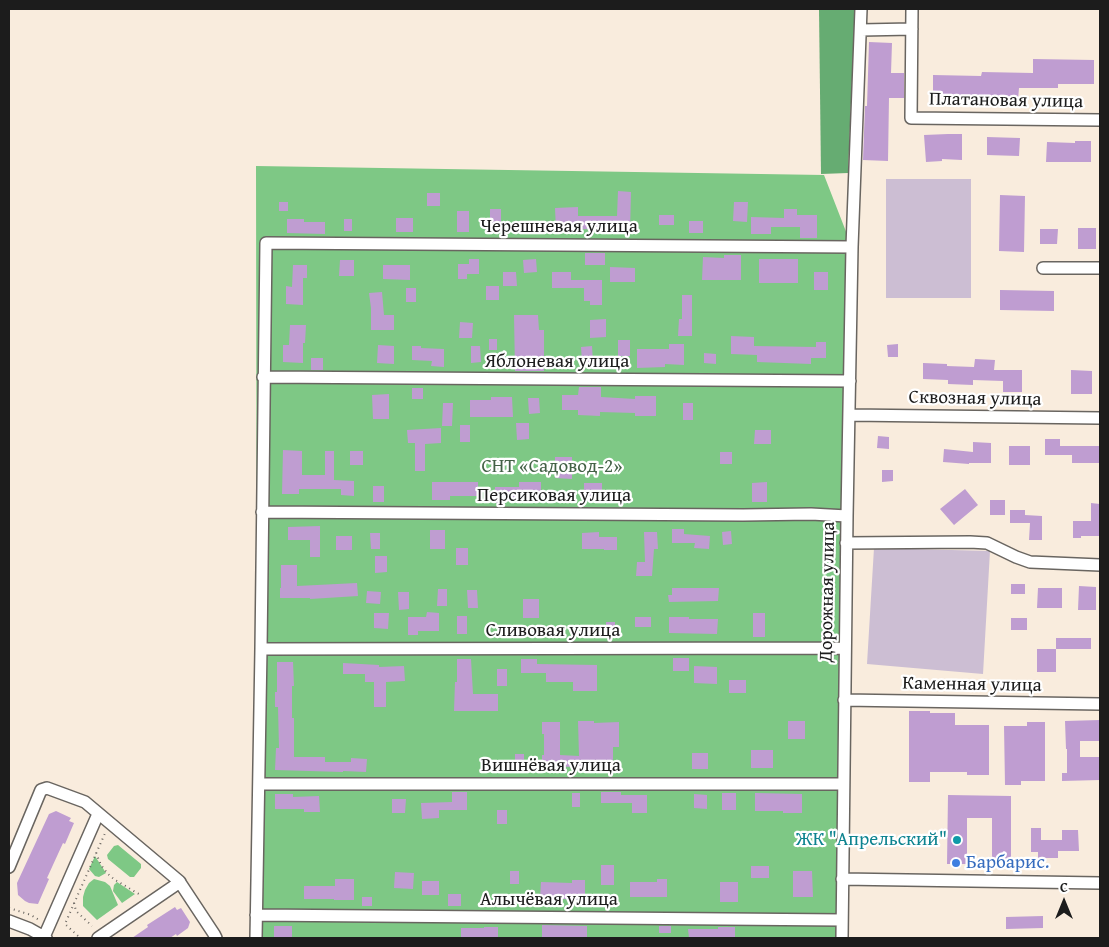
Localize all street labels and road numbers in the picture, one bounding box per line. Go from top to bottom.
street label: Платановая улица [929,88,1083,114]
street label: Черешневая улица [480,216,638,238]
street label: Яблоневая улица [485,351,629,373]
street label: Сквозная улица [908,386,1042,412]
street label: Персиковая улица [477,485,631,507]
street label: Дорожная улица [815,521,841,663]
street label: Сливовая улица [486,620,620,642]
street label: Каменная улица [902,672,1042,698]
street label: Вишнёвая улица [481,755,621,777]
street label: Алычёвая улица [480,889,618,911]

